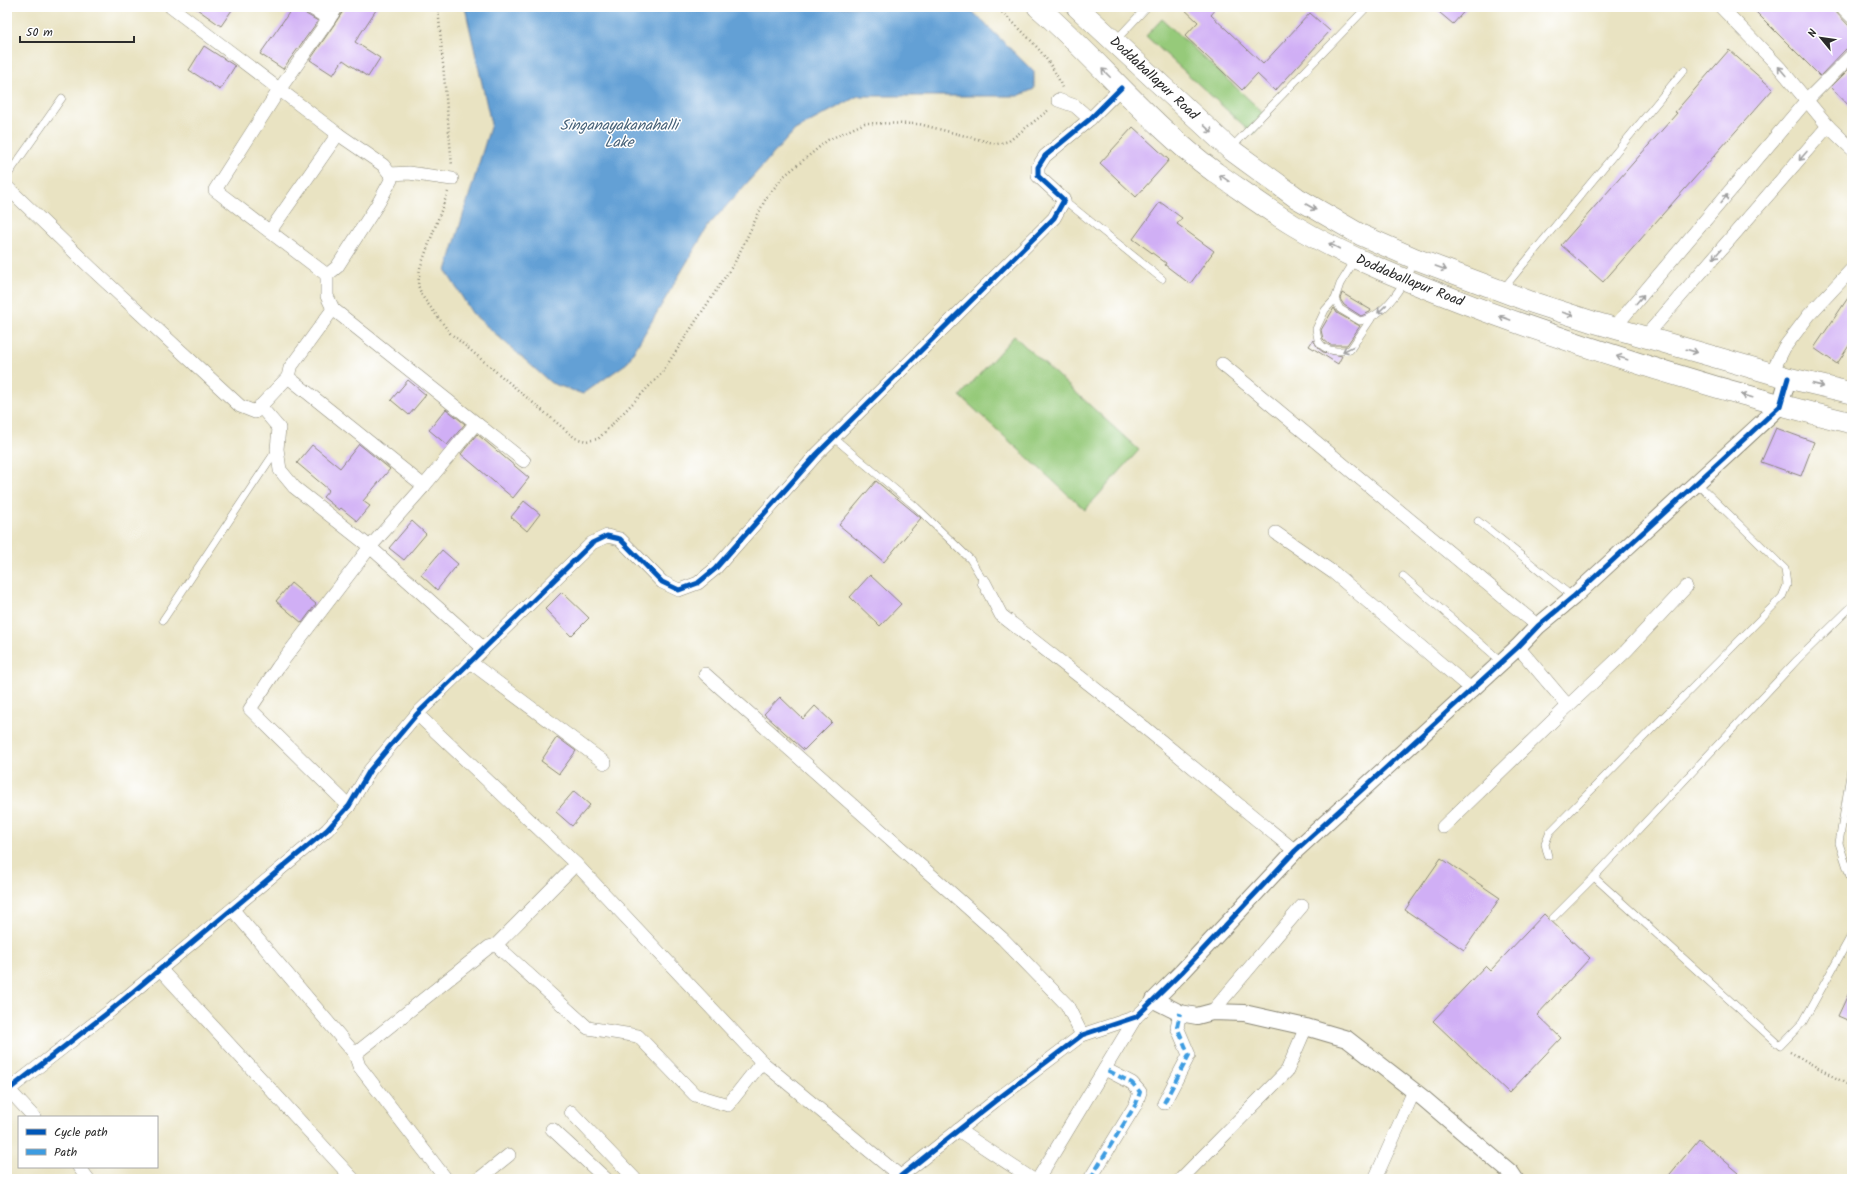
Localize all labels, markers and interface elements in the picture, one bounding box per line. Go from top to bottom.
scale bar [20,18,134,44]
north arrow [1801,18,1841,58]
text: 50 m [26,23,53,42]
text: N [1804,26,1823,41]
street label: Doddaballapur Road [1104,31,1204,126]
one-way arrow [1777,65,1786,76]
one-way arrow [1101,68,1111,78]
water label: Singanayakanahalli Lake [560,114,681,155]
one-way arrow [1203,124,1213,134]
one-way arrow [1798,151,1807,161]
one-way arrow [1218,174,1229,182]
one-way arrow [1719,194,1728,205]
one-way arrow [1305,203,1317,211]
one-way arrow [1328,242,1340,250]
street label: Doddaballapur Road [1352,248,1468,313]
one-way arrow [1713,249,1722,259]
one-way arrow [1435,265,1447,273]
one-way arrow [1635,293,1644,304]
one-way arrow [1377,304,1387,314]
one-way arrow [1561,311,1574,318]
one-way arrow [1500,314,1512,322]
one-way arrow [1342,346,1354,353]
one-way arrow [1686,348,1699,355]
one-way arrow [1616,354,1629,361]
one-way arrow [1811,382,1824,390]
one-way arrow [1740,392,1753,399]
legend [18,1116,158,1168]
text: Cycle path [54,1123,108,1142]
text: Path [54,1143,77,1162]

